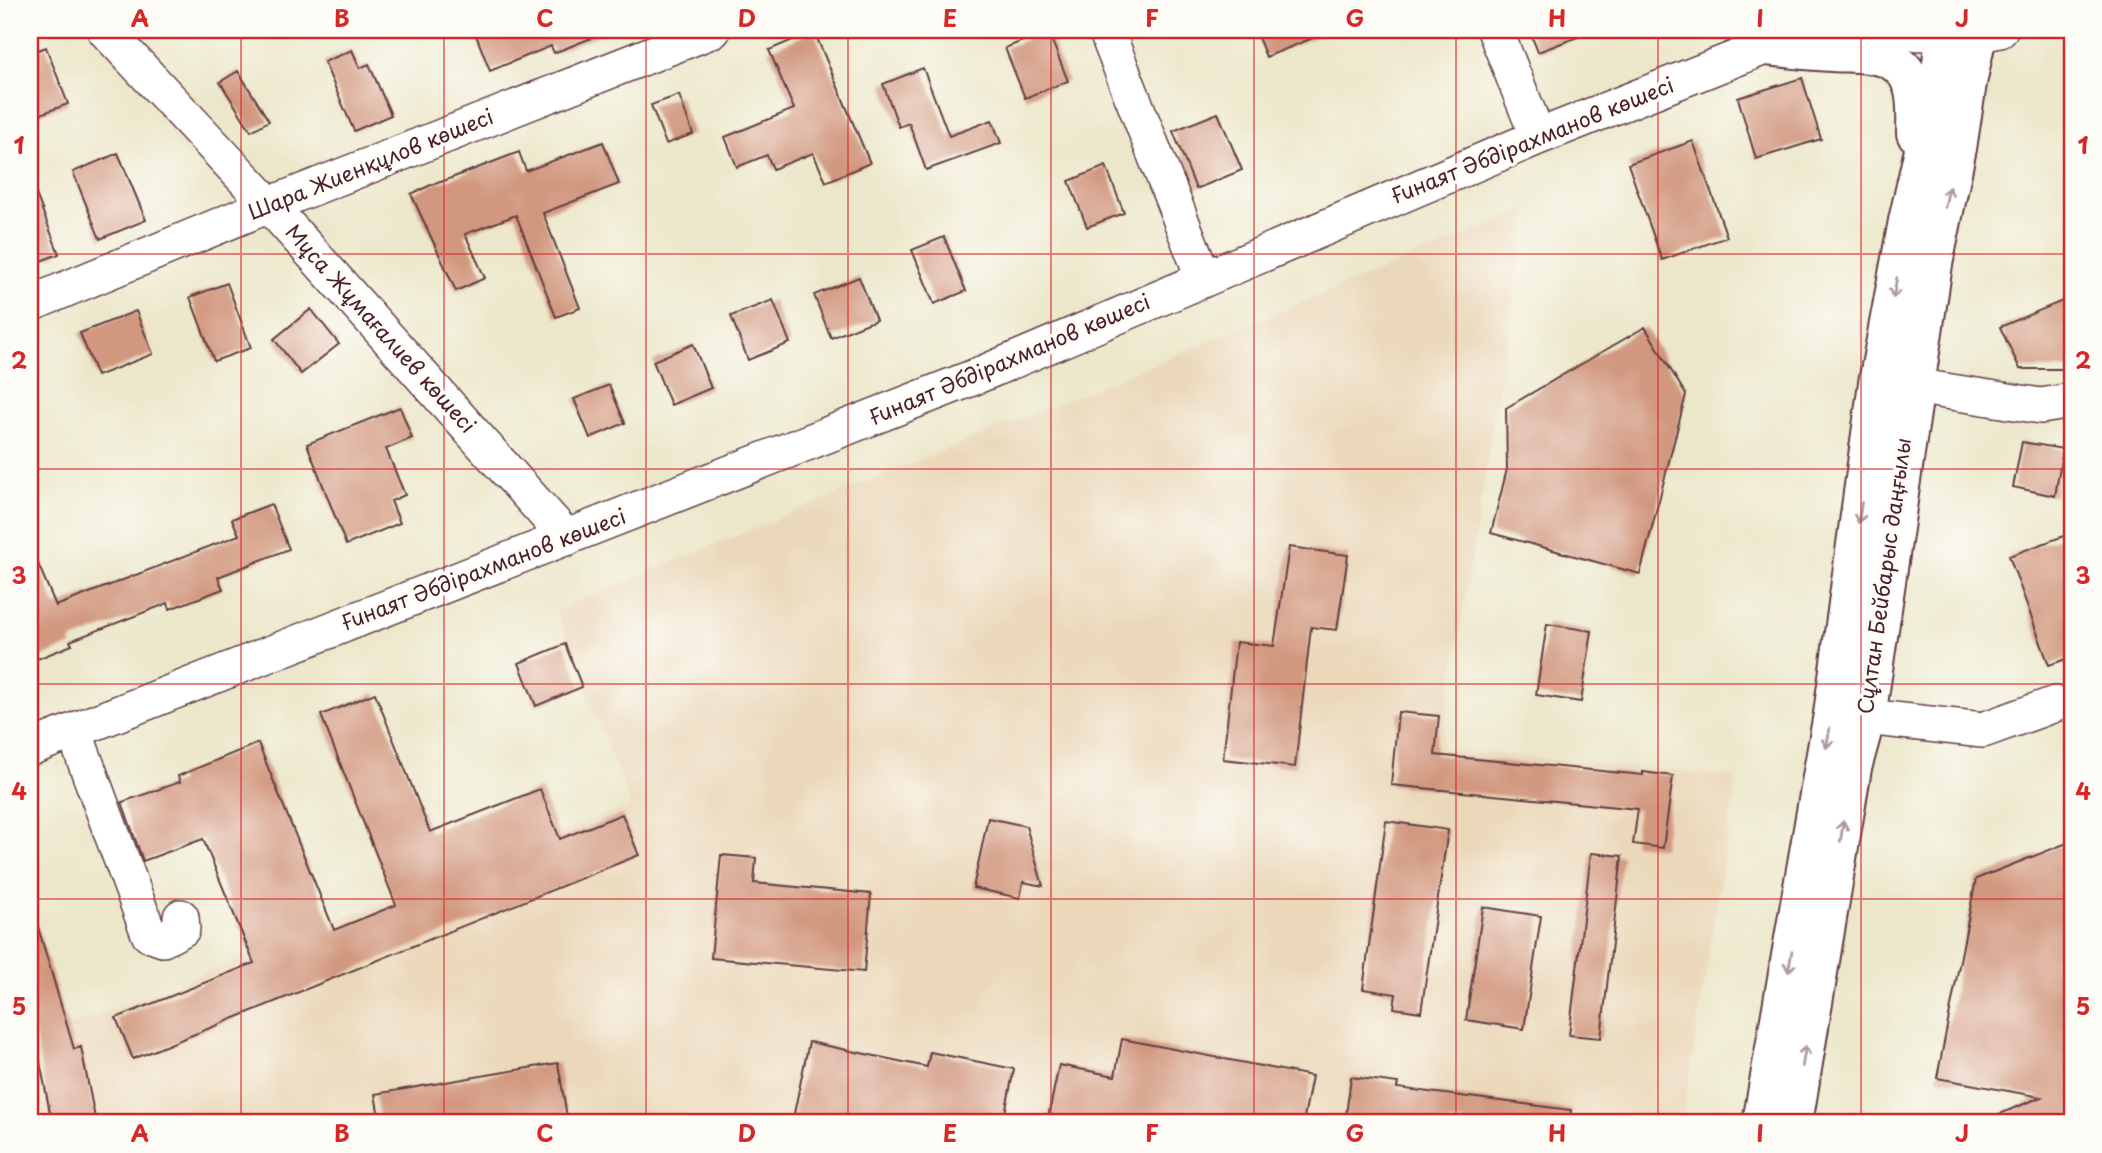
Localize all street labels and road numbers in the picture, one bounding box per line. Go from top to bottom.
street label: Ғинаят Әбдірахманов көшесі [1386,68,1678,211]
street label: Шара Жиенқұлов көшесі [243,99,498,227]
street label: Мұса Жұмағалиев көшесі [279,216,484,439]
street label: Ғинаят Әбдірахманов көшесі [864,284,1155,432]
street label: Сұлтан Бейбарыс даңғылы [1848,435,1918,716]
street label: Ғинаят Әбдірахманов көшесі [336,499,630,637]

